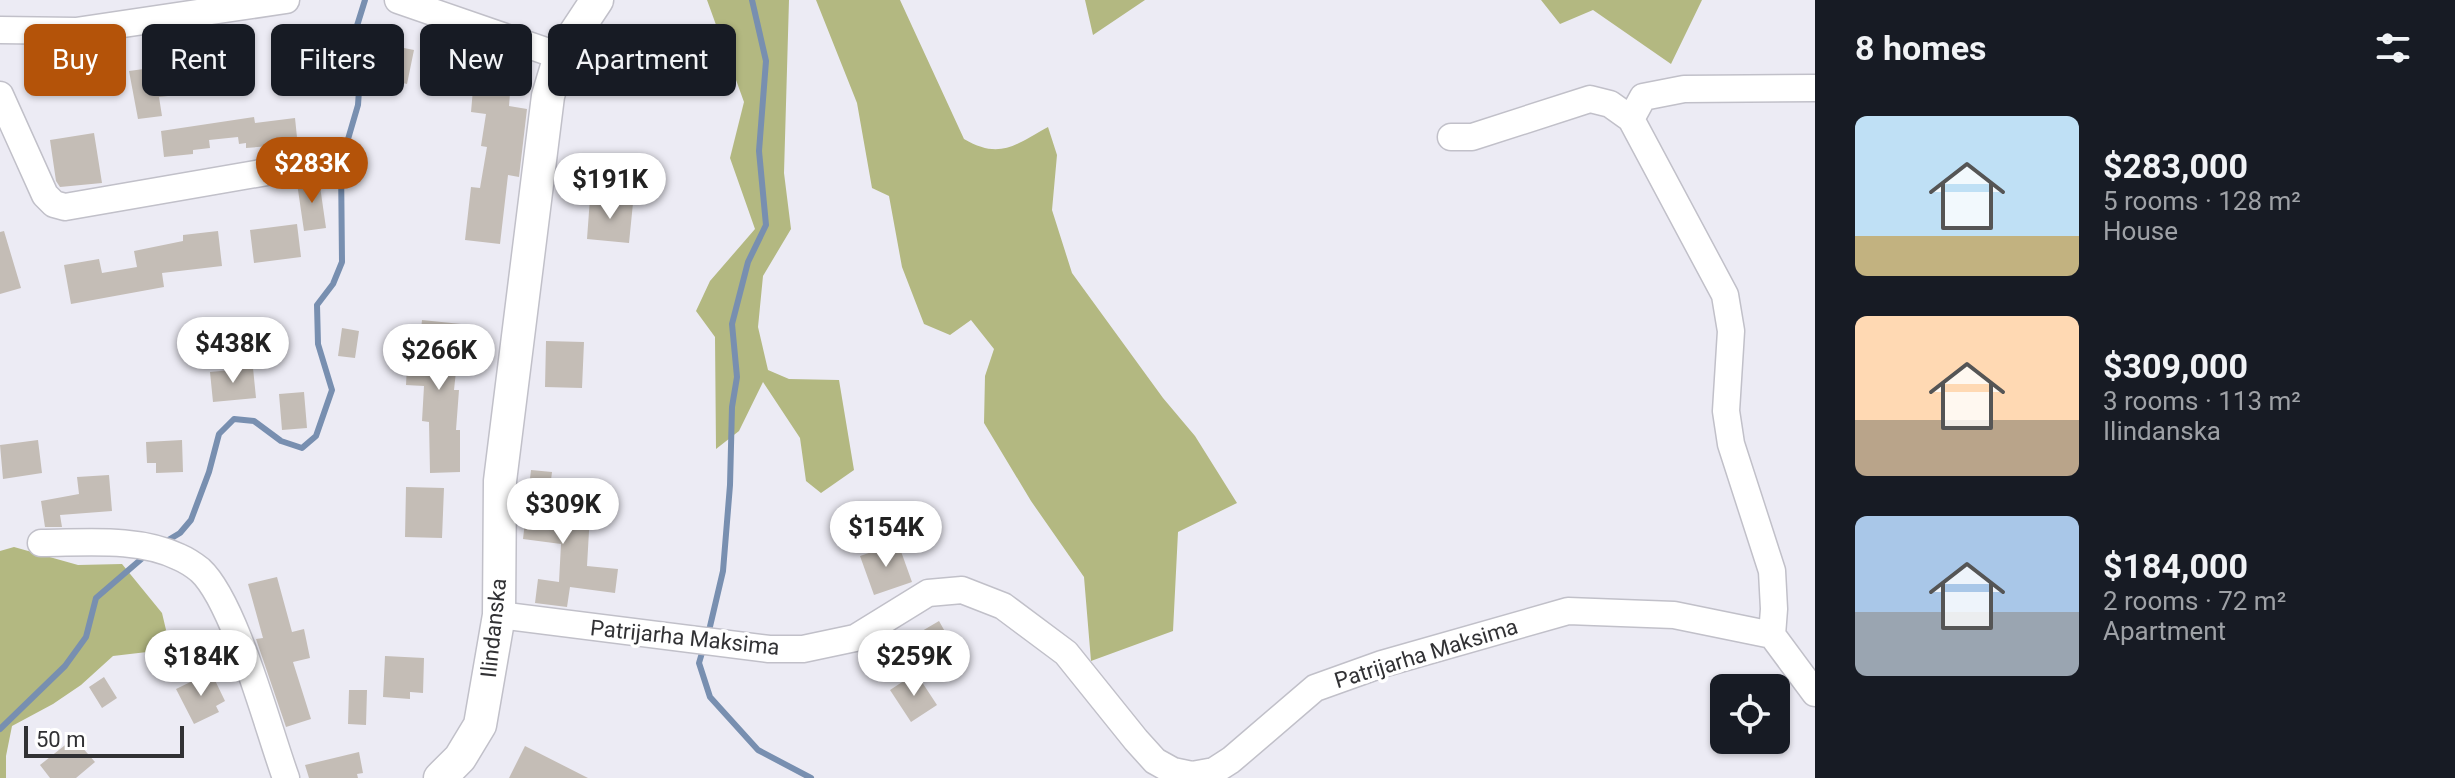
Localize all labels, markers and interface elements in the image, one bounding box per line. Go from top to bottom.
chip: Buy [24,24,126,96]
chip: Rent [142,24,255,96]
chip: Filters [271,24,404,96]
chip: New [420,24,532,96]
chip: Apartment [548,24,736,96]
icon: filters [2371,26,2415,70]
text: 8 homes [1855,28,1986,68]
pin: $283K [256,137,368,205]
text: $283,000 [2103,146,2248,186]
text: $283K [274,148,350,178]
icon: home [1919,148,2015,244]
pin: $191K [554,153,666,221]
text: $191K [572,164,648,194]
text: 5 rooms · 128 m² [2103,186,2301,216]
text: House [2103,216,2178,246]
pin: $438K [177,317,289,385]
pin: $266K [383,324,495,392]
text: $438K [195,328,271,358]
text: $266K [401,335,477,365]
text: $309,000 [2103,346,2248,386]
icon: home [1919,348,2015,444]
text: 3 rooms · 113 m² [2103,386,2301,416]
text: Ilindanska [2103,416,2221,446]
pin: $309K [507,478,619,546]
text: $309K [525,489,601,519]
pin: $154K [830,501,942,569]
text: $154K [848,512,924,542]
text: $184,000 [2103,546,2248,586]
icon: home [1919,548,2015,644]
street label: Ilindanska [476,577,511,679]
text: 2 rooms · 72 m² [2103,586,2286,616]
street label: Patrijarha Maksima [1332,614,1521,693]
street label: Patrijarha Maksima [589,615,781,660]
text: Apartment [2103,616,2226,646]
pin: $184K [145,630,257,698]
pin: $259K [858,630,970,698]
text: $184K [163,641,239,671]
text: $259K [876,641,952,671]
map controls [1710,674,1790,754]
button: locate [1710,674,1790,754]
scale bar [24,722,184,758]
text: 50 m [36,727,85,752]

